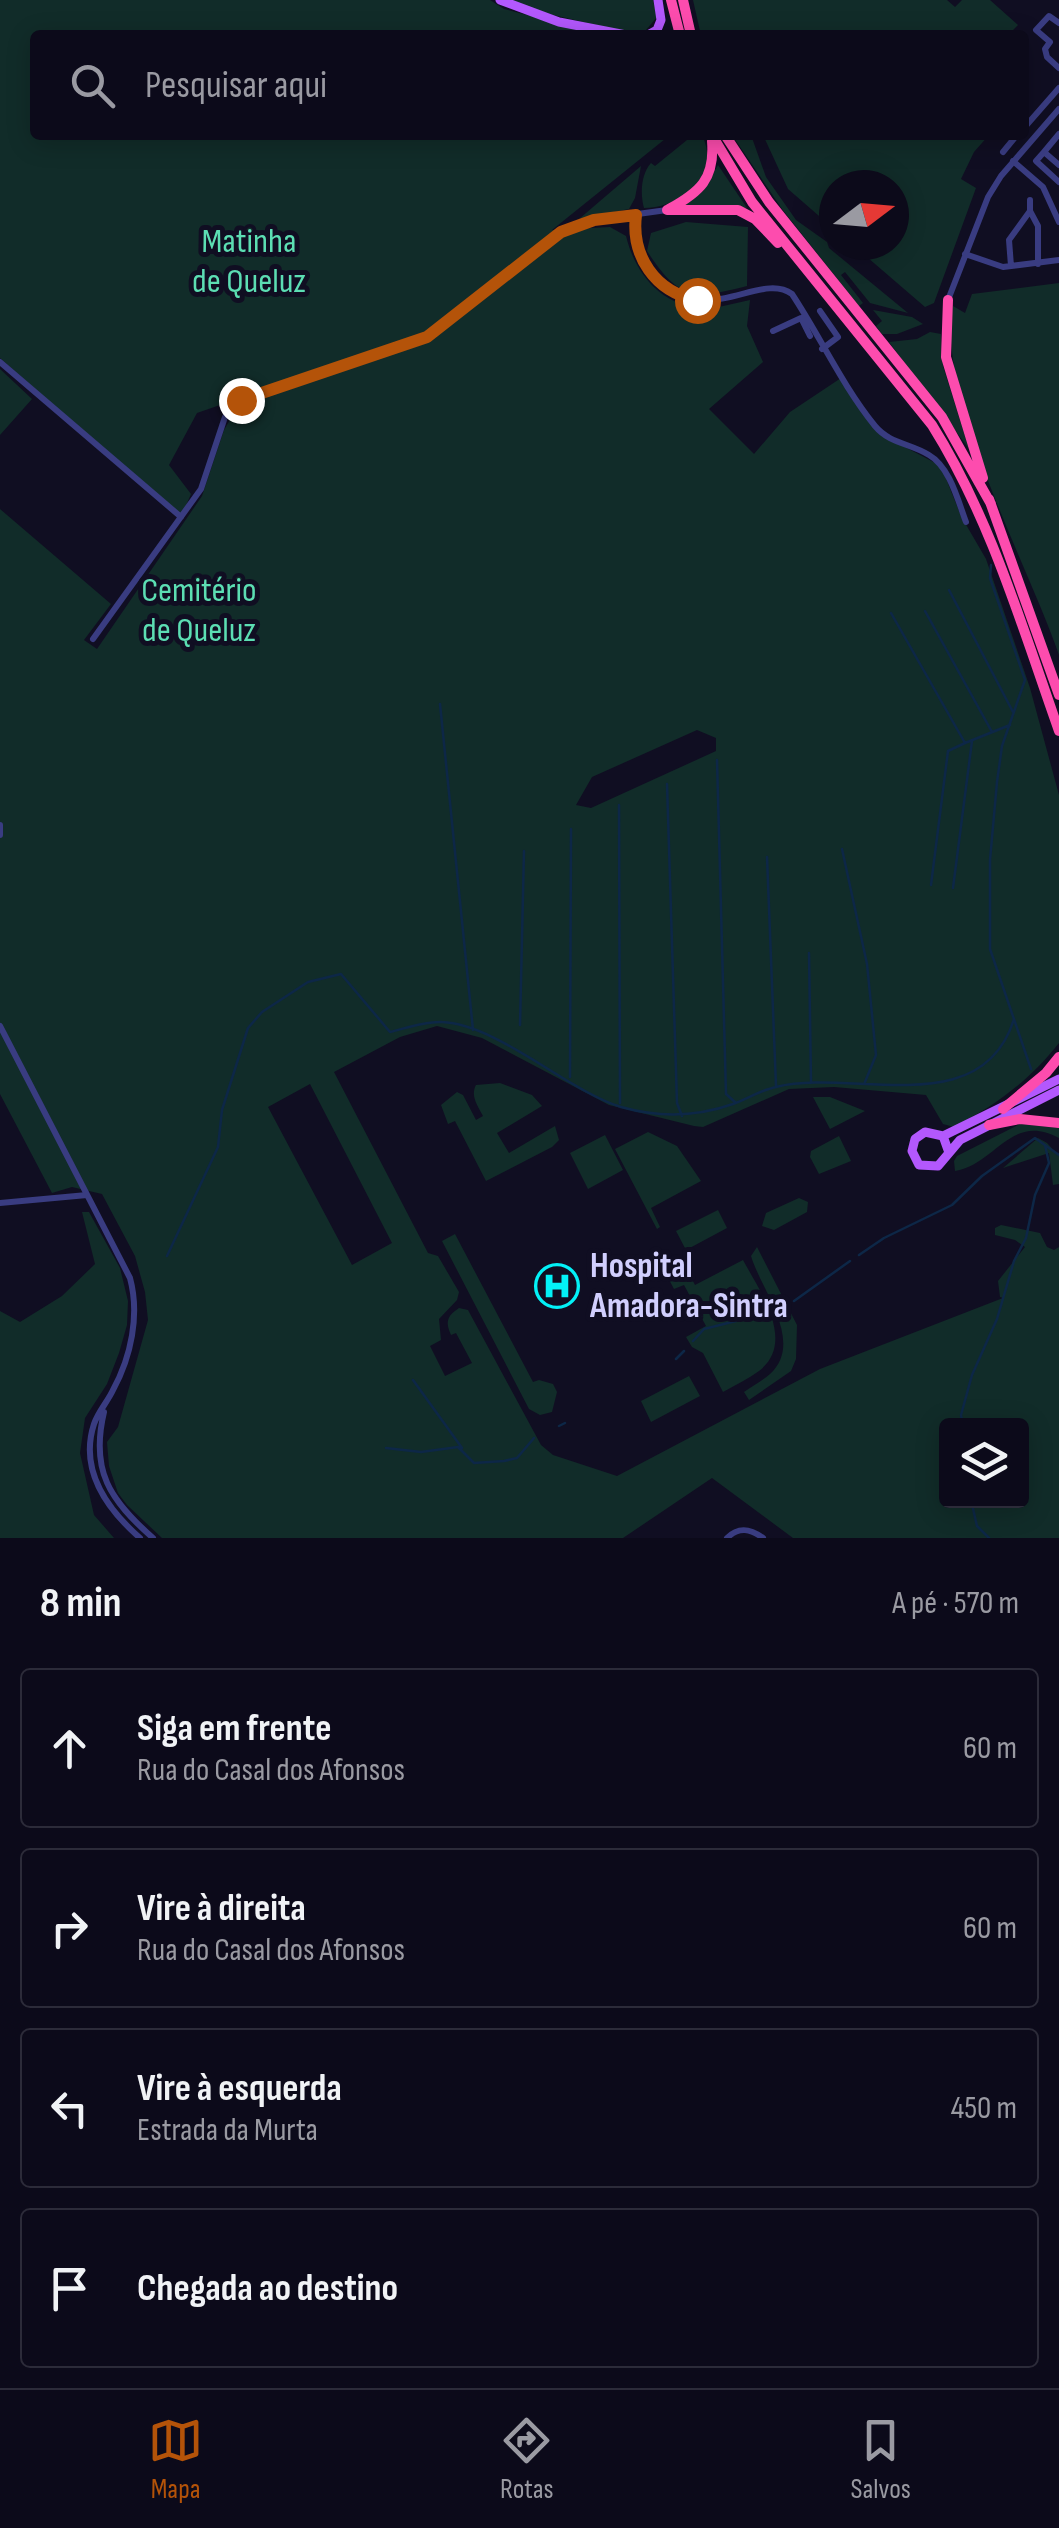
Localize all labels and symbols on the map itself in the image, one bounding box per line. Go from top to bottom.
north arrow [819,170,909,260]
park label: Matinha de Queluz [192,220,306,303]
route start [675,278,721,324]
route end [219,378,265,424]
park label: Cemitério de Queluz [141,569,257,652]
place label: Hospital Amadora-Sintra [589,1245,788,1328]
hospital icon: Hospital Amadora-Sintra [534,1263,580,1309]

